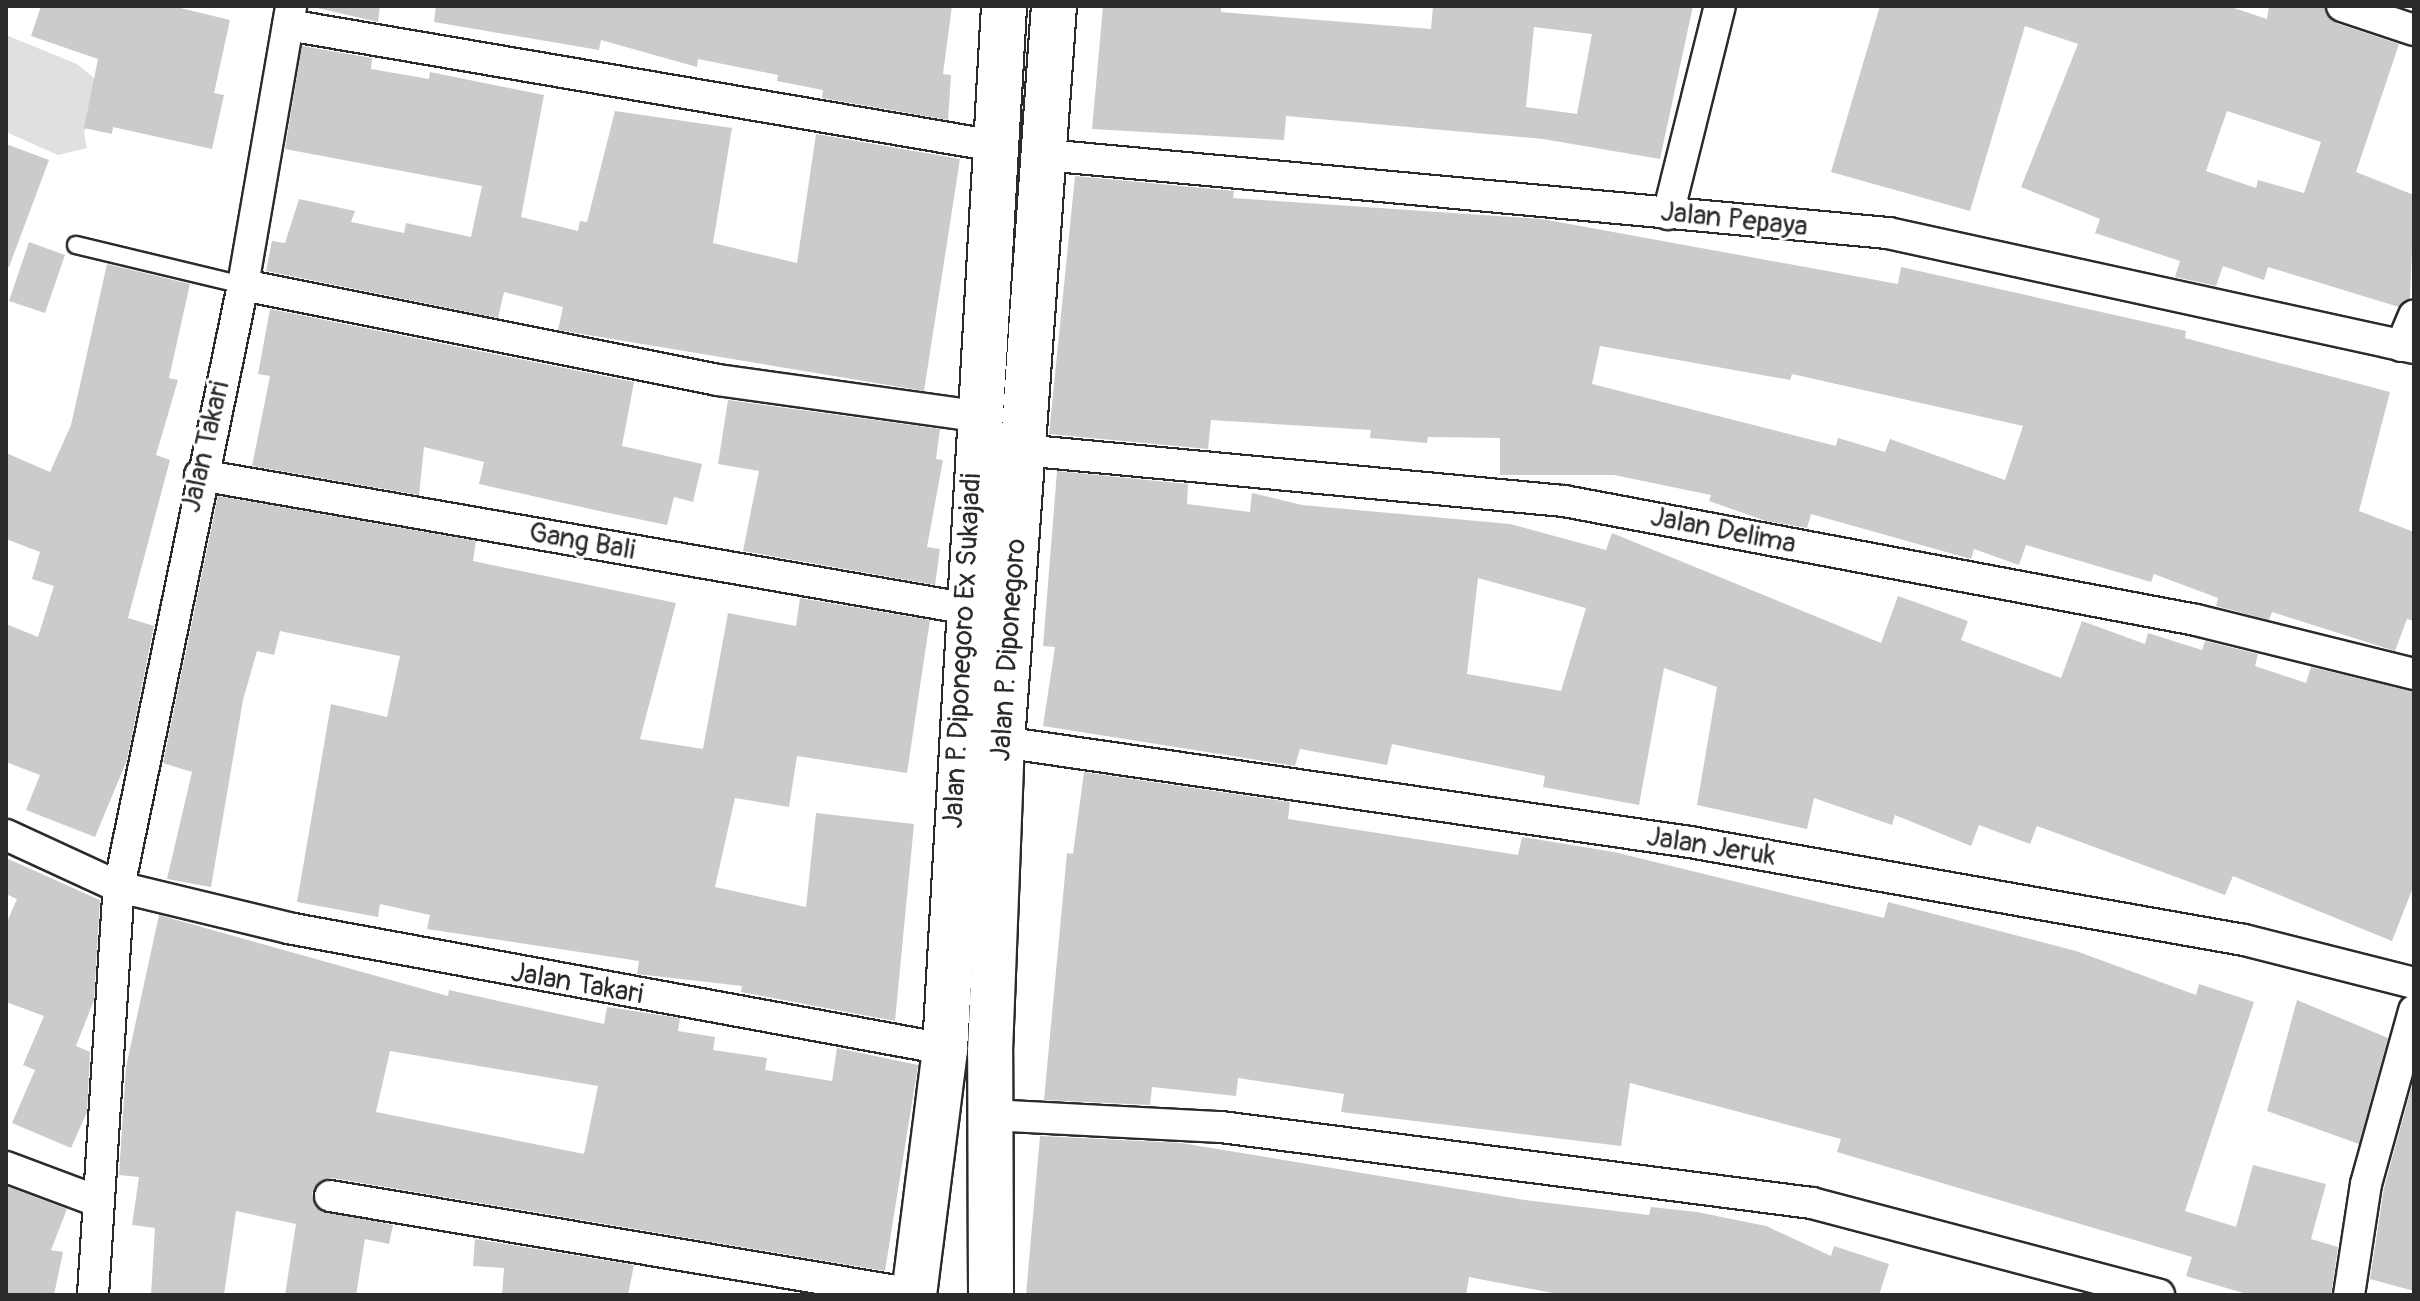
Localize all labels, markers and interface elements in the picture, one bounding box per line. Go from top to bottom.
street label: Jalan Pepaya [1659,196,1809,244]
street label: Jalan Takari [175,378,237,516]
street label: Jalan P. Diponegoro Ex Sukajadi [937,472,989,830]
street label: Jalan Delima [1647,500,1799,562]
street label: Gang Bali [526,516,638,568]
street label: Jalan P. Diponegoro [984,537,1034,763]
street label: Jalan Jeruk [1644,820,1778,874]
street label: Jalan Takari [508,956,646,1012]

